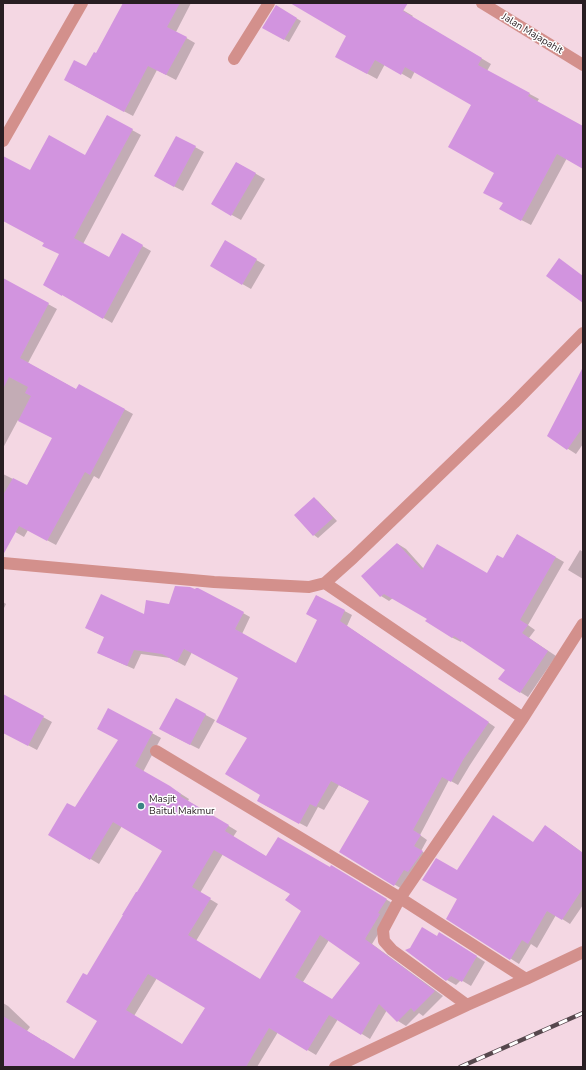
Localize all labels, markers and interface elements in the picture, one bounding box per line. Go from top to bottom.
street label: Jalan Majapahit [499,11,565,57]
place label: Masjit Baitul Makmur [149,794,215,818]
marker: Masjit Baitul Makmur [136,801,146,811]

